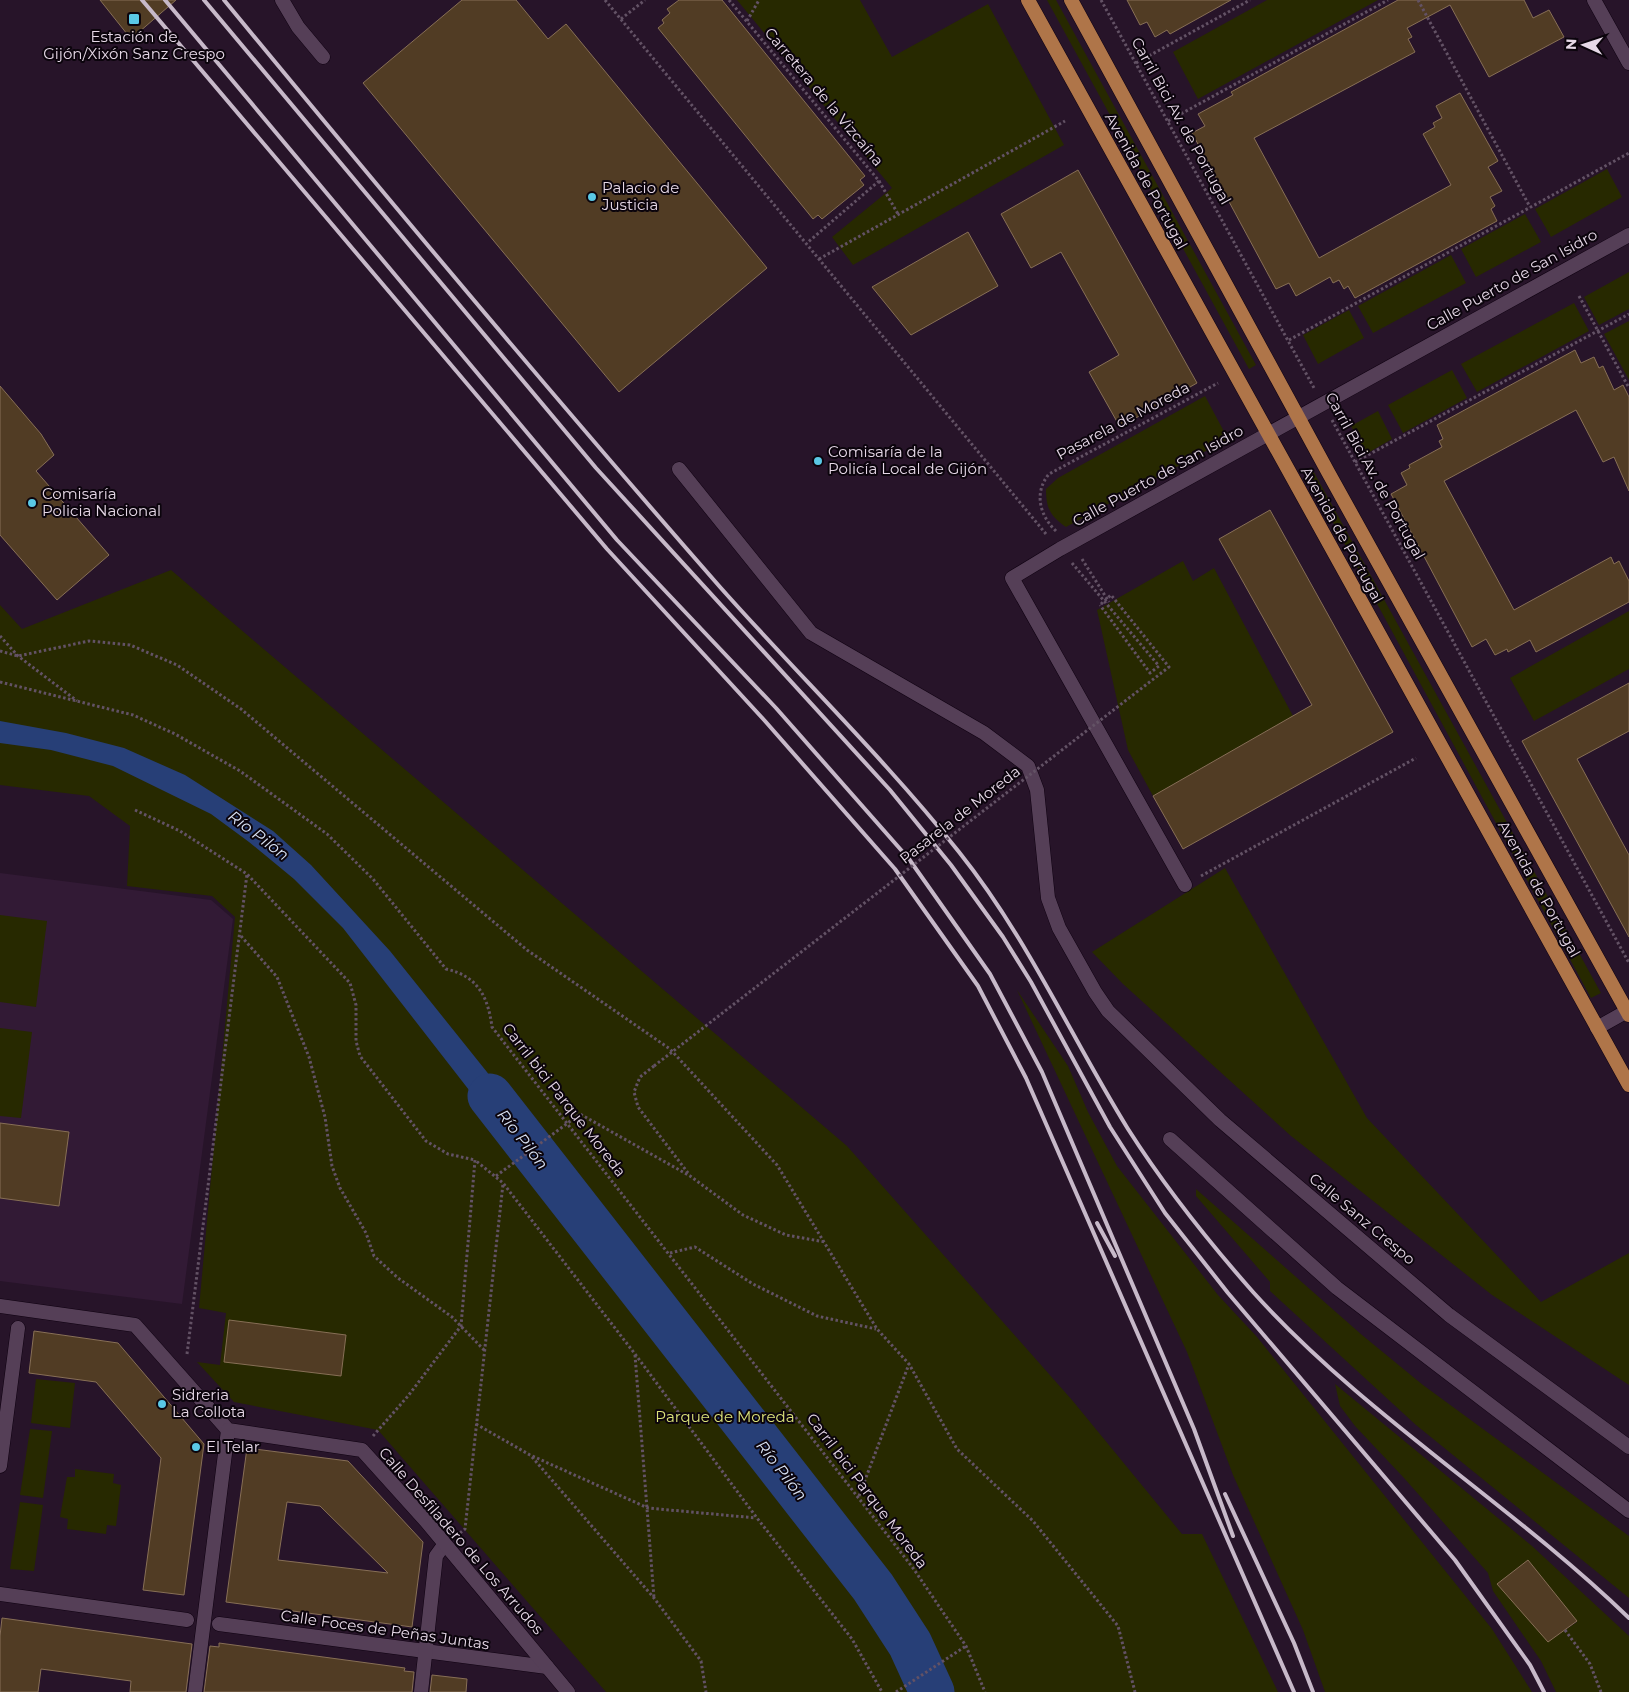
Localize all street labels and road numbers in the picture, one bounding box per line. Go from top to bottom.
street label: Carretera de la Vizcaína [761,23,888,170]
street label: Carril Bici Av. de Portugal [1127,34,1235,208]
street label: Avenida de Portugal [1101,109,1192,252]
street label: Calle Puerto de San Isidro [1423,225,1600,334]
street label: Pasarela de Moreda [1053,377,1193,464]
street label: Carril Bici Av. de Portugal [1321,389,1429,563]
street label: Calle Puerto de San Isidro [1069,421,1246,530]
street label: Avenida de Portugal [1297,463,1388,606]
street label: Pasarela de Moreda [896,762,1024,868]
street label: Avenida de Portugal [1494,817,1585,960]
street label: Carril bici Parque Moreda [498,1019,630,1180]
street label: Calle Sanz Crespo [1305,1169,1419,1269]
street label: Carril bici Parque Moreda [803,1409,932,1572]
street label: Calle Desfiladero de Los Arrudos [375,1443,548,1638]
street label: Calle Foces de Peñas Juntas [280,1605,491,1654]

